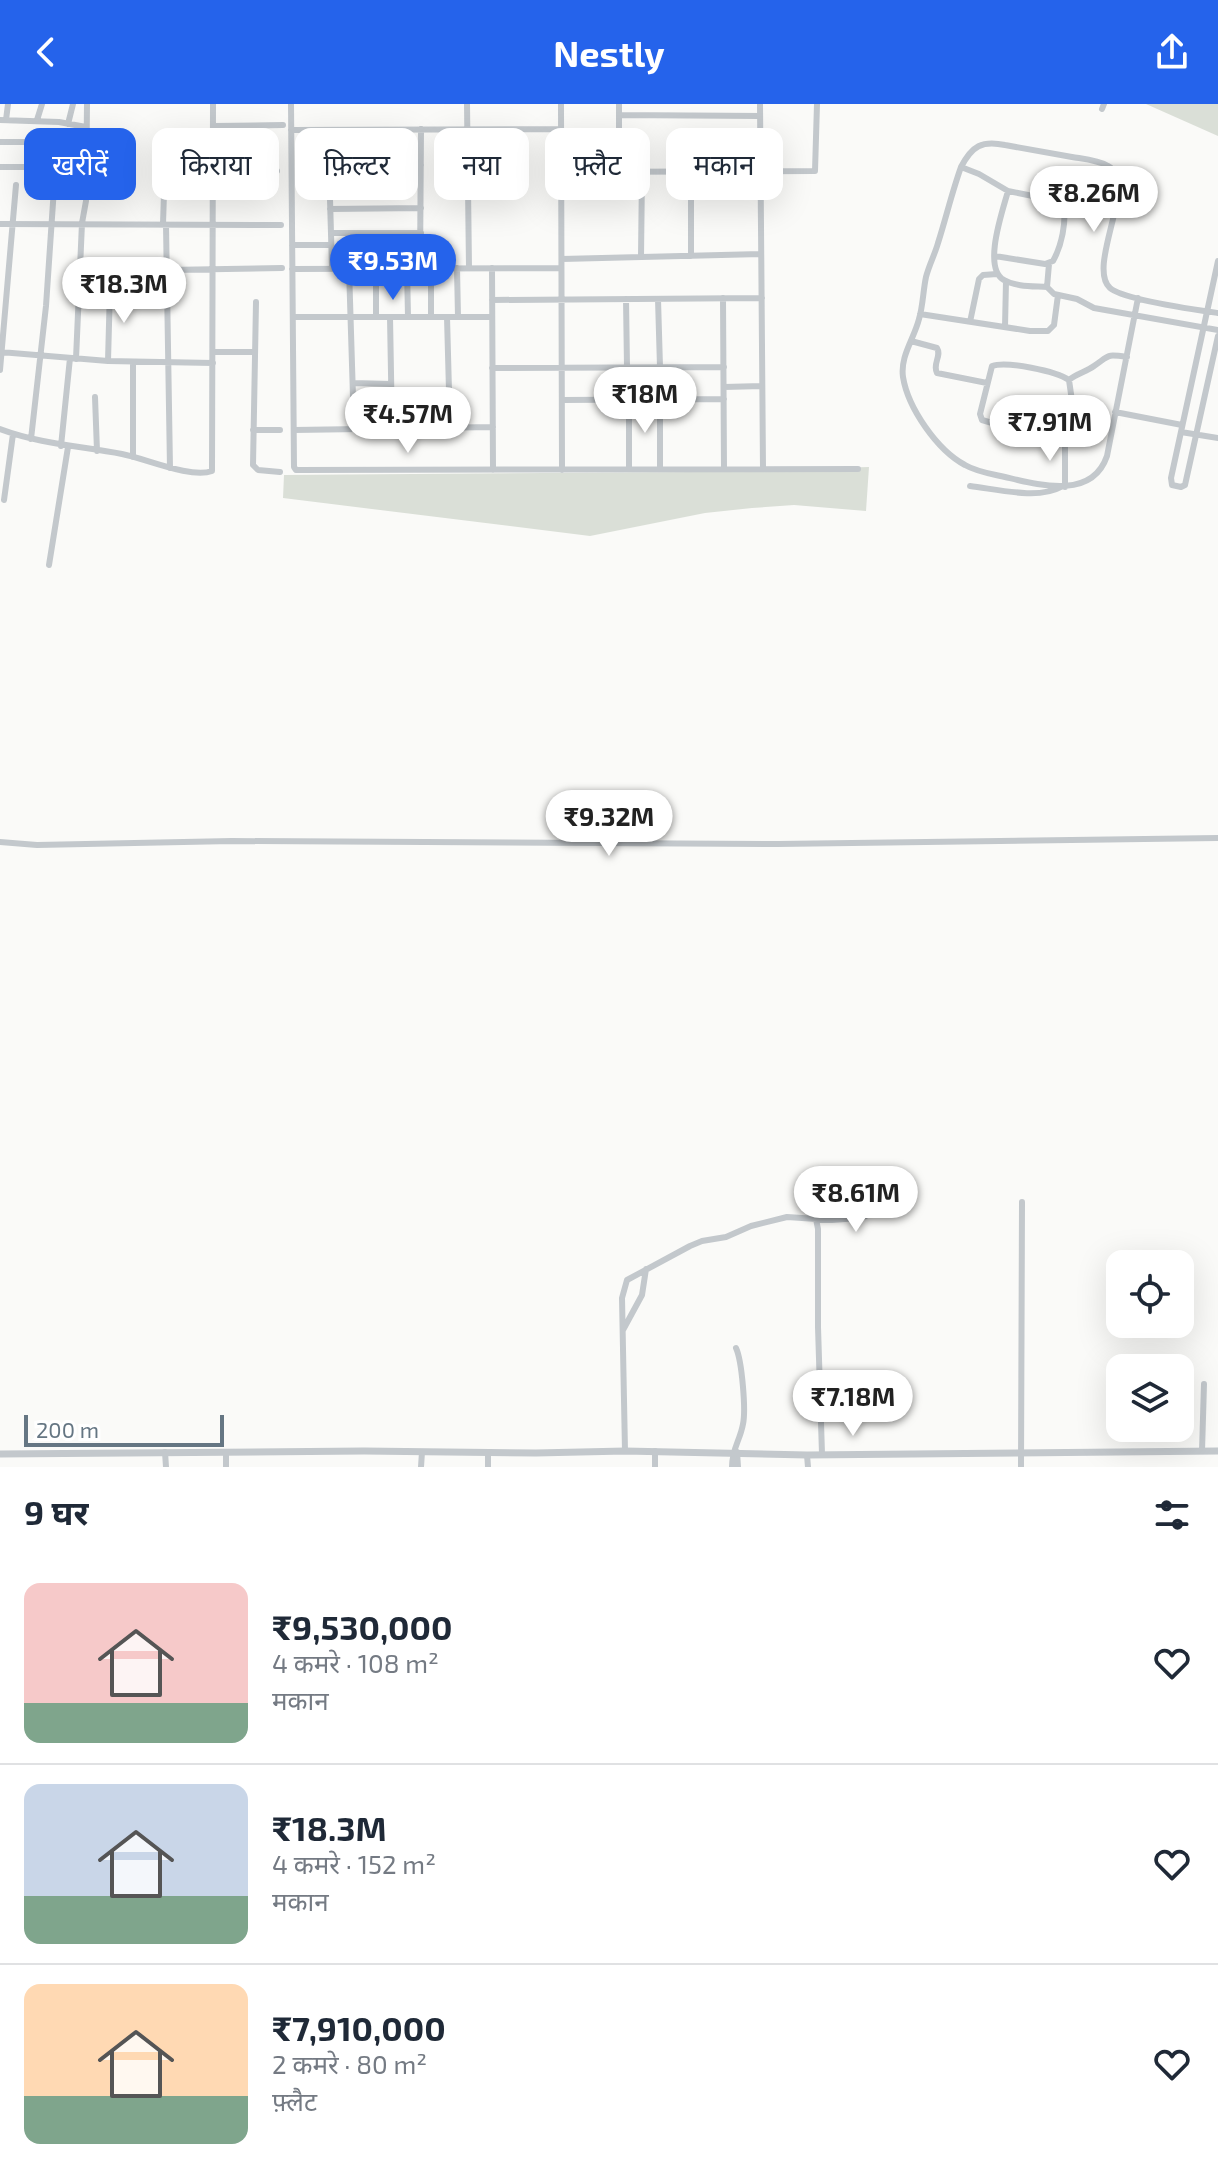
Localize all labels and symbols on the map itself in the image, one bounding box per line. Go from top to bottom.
pin: ₹8.26M [1029,166,1159,234]
pin: ₹9.53M [328,234,458,302]
pin: ₹18.3M [59,257,189,325]
pin: ₹18M [598,367,692,435]
pin: ₹4.57M [343,387,473,455]
pin: ₹7.91M [985,395,1115,463]
pin: ₹9.32M [544,790,674,858]
pin: ₹8.61M [791,1166,921,1234]
pin: ₹7.18M [788,1370,918,1438]
scale bar [24,1411,224,1447]

